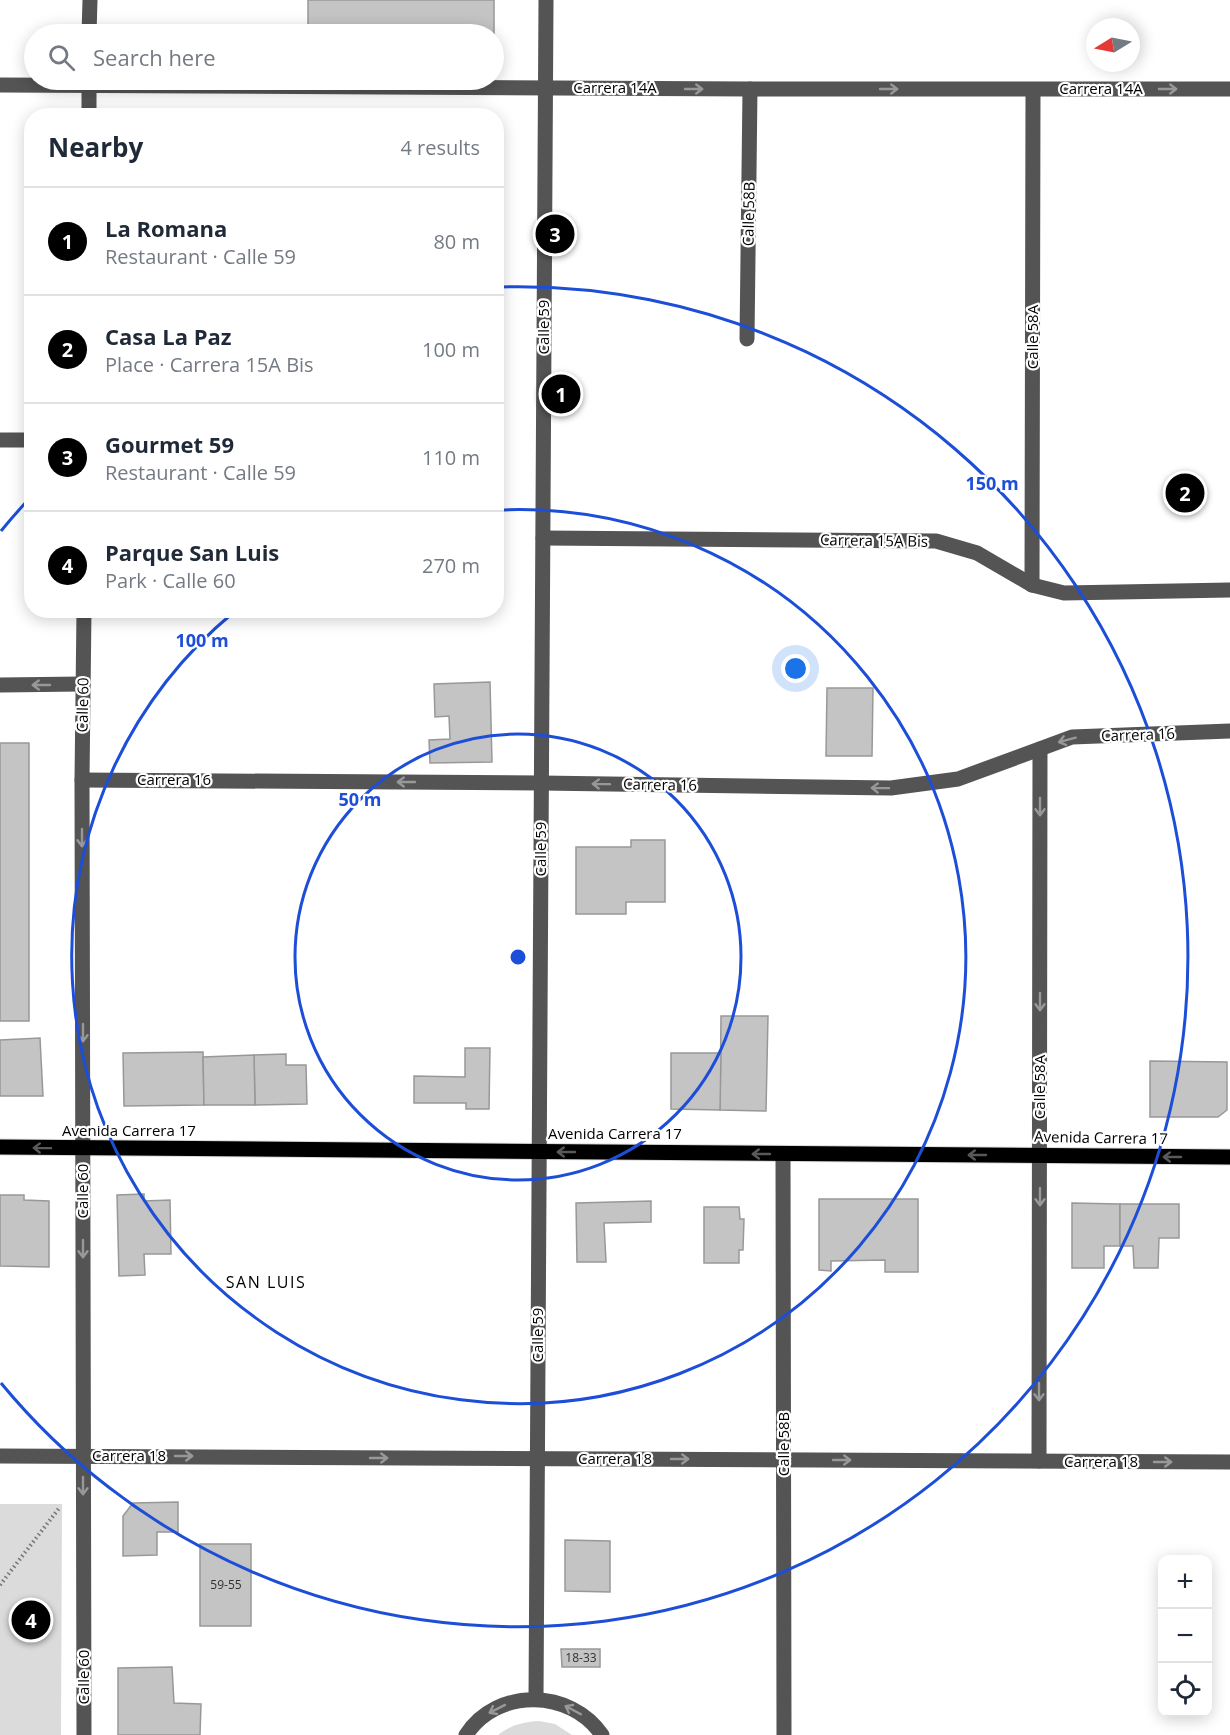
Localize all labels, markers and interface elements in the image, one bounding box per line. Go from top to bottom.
north arrow [1086,18,1140,72]
search box [24,24,504,90]
icon: search [45,41,78,74]
text: Search here [93,42,216,72]
street label: Carrera 14A [573,77,657,97]
street label: Carrera 14A [1059,78,1143,98]
one-way arrow [683,83,703,95]
one-way arrow [878,83,898,95]
one-way arrow [1157,83,1177,95]
text: Nearby [48,129,143,165]
text: 4 results [400,134,480,161]
street label: Calle 58B [737,182,759,246]
pin: 3 [536,212,574,256]
text: La Romana [105,213,227,243]
text: 1 [62,228,73,255]
text: 80 m [433,228,480,255]
text: Restaurant · Calle 59 [105,243,296,270]
street label: Calle 59 [533,300,553,354]
street label: Calle 58A [1022,304,1042,369]
text: Casa La Paz [105,321,232,351]
text: 2 [62,336,73,363]
text: 100 m [422,336,480,363]
text: Place · Carrera 15A Bis [105,351,314,378]
pin: 1 [542,372,580,416]
text: Gourmet 59 [105,429,234,459]
text: 3 [62,444,73,471]
text: 110 m [422,444,480,471]
text: Restaurant · Calle 59 [105,459,296,486]
pin: 2 [1166,470,1204,516]
text: 150 m [965,471,1019,495]
street label: Carrera 15A Bis [820,529,928,551]
text: Parque San Luis [105,537,279,567]
text: 4 [62,552,73,579]
text: 270 m [422,552,480,579]
text: Park · Calle 60 [105,567,236,594]
text: 100 m [175,628,229,652]
your location [781,654,810,683]
street label: Calle 60 [72,677,92,733]
one-way arrow [32,679,52,691]
street label: Carrera 16 [1101,723,1175,745]
one-way arrow [1058,735,1077,746]
street label: Carrera 16 [137,769,211,789]
street label: Carrera 16 [623,773,697,795]
one-way arrow [396,776,416,788]
one-way arrow [591,778,611,790]
one-way arrow [870,782,890,794]
text: 50 m [339,787,381,811]
one-way arrow [1034,797,1046,817]
street label: Calle 59 [530,822,550,876]
one-way arrow [76,828,88,848]
centre of rings [508,947,528,967]
one-way arrow [1034,992,1046,1012]
one-way arrow [77,1023,89,1043]
street label: Calle 58A [1029,1054,1049,1119]
street label: Avenida Carrera 17 [62,1120,196,1140]
street label: Avenida Carrera 17 [548,1123,682,1143]
street label: Avenida Carrera 17 [1034,1126,1168,1148]
one-way arrow [32,1142,52,1154]
one-way arrow [556,1146,576,1158]
one-way arrow [751,1148,771,1159]
one-way arrow [967,1149,987,1161]
one-way arrow [1162,1151,1182,1163]
street label: Calle 60 [72,1164,92,1218]
one-way arrow [1034,1187,1046,1207]
one-way arrow [77,1238,89,1258]
district label: SAN LUIS [226,1271,306,1293]
street label: Calle 59 [527,1308,547,1362]
one-way arrow [1033,1382,1045,1402]
street label: Calle 58B [773,1412,793,1476]
street label: Carrera 18 [92,1445,166,1465]
street label: Carrera 18 [578,1448,652,1468]
one-way arrow [174,1450,194,1462]
street label: Carrera 18 [1064,1451,1138,1471]
one-way arrow [369,1452,389,1464]
one-way arrow [669,1453,689,1465]
one-way arrow [832,1454,852,1466]
one-way arrow [1153,1456,1173,1468]
one-way arrow [77,1475,89,1495]
map controls [1158,1555,1212,1717]
button: + [1158,1555,1212,1609]
house number: 59-55 [210,1576,242,1593]
pin: 4 [12,1598,51,1642]
button: − [1158,1609,1212,1663]
house number: 18-33 [565,1649,597,1666]
street label: Calle 60 [73,1650,93,1704]
button: locate [1158,1663,1212,1717]
one-way arrow [488,1704,506,1715]
one-way arrow [565,1704,582,1716]

